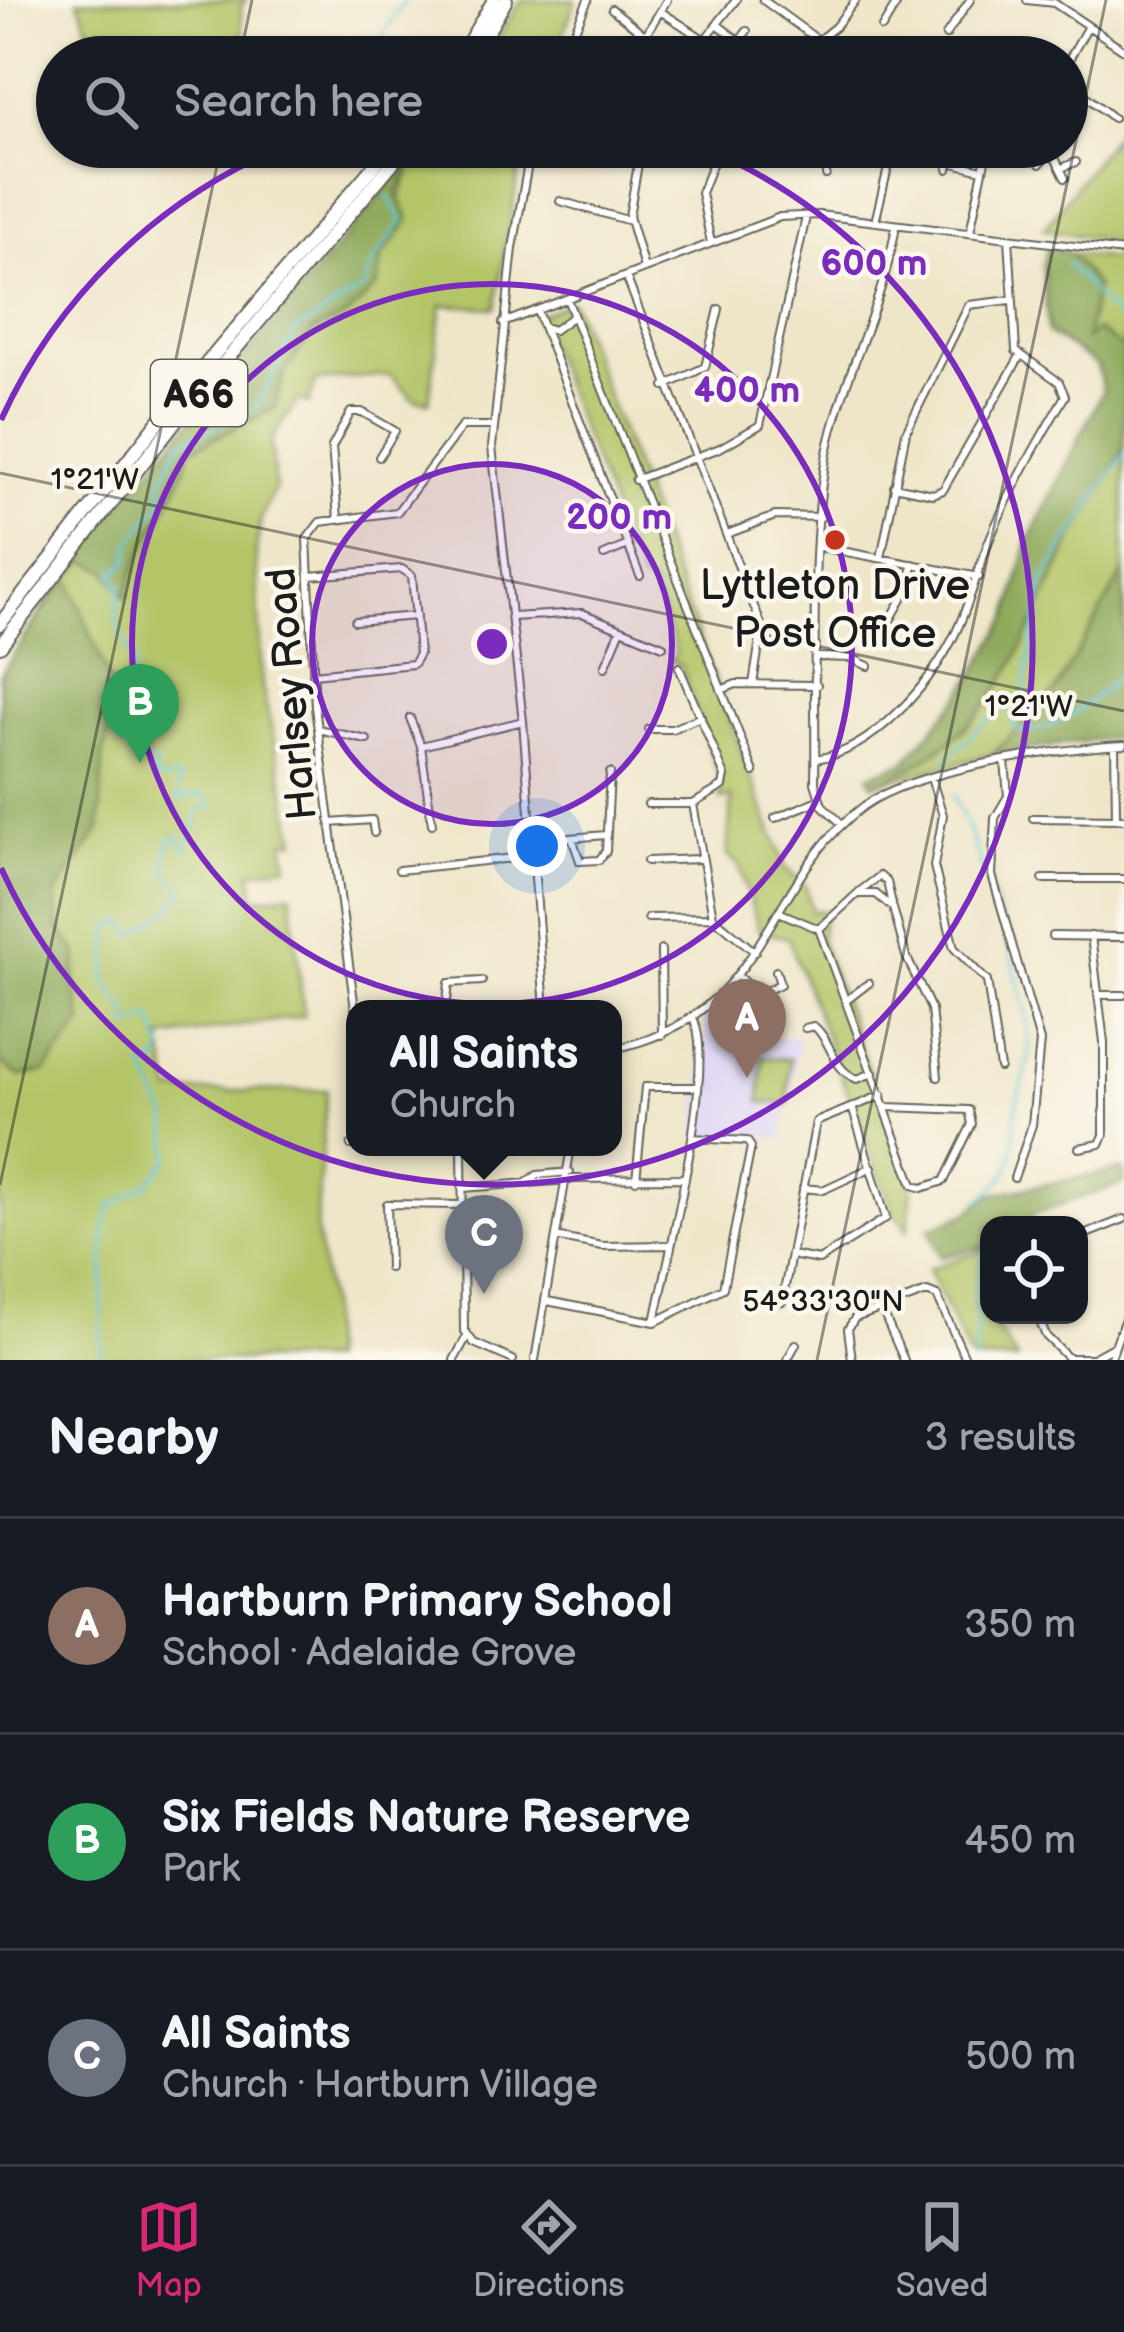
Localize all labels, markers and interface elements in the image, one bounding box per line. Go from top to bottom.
search box [36,36,1088,168]
icon: search [78,69,144,135]
text: Search here [174,75,423,130]
text: 600 m [820,243,928,286]
road number: A66 [151,360,247,426]
text: 400 m [694,370,800,413]
text: 1°21'W [51,462,139,498]
text: 200 m [566,497,672,540]
marker: Lyttleton Drive Post Office [822,527,848,553]
place label: Lyttleton Drive Post Office [700,561,970,660]
street label: Harlsey Road [256,565,329,822]
centre of rings [471,623,513,665]
pin: B [101,664,179,763]
text: 1°21'W [985,689,1073,725]
your location [507,816,567,876]
pin: A [708,979,786,1078]
popup [346,1000,622,1156]
text: All Saints [390,1027,578,1082]
text: Church [390,1082,516,1129]
pin: C [445,1195,523,1294]
map controls [980,1216,1088,1324]
button: locate [980,1216,1088,1324]
text: 54°33'30"N [742,1284,904,1320]
text: Nearby [48,1408,219,1469]
text: 3 results [924,1415,1076,1462]
text: Hartburn Primary School [162,1575,672,1630]
text: A [75,1602,99,1649]
text: 350 m [964,1602,1076,1649]
text: School · Adelaide Grove [162,1630,576,1677]
text: Six Fields Nature Reserve [162,1791,691,1846]
text: B [73,1818,101,1865]
text: 450 m [964,1818,1076,1865]
text: Park [162,1846,240,1893]
text: All Saints [162,2007,351,2062]
text: C [73,2034,101,2081]
text: 500 m [965,2034,1076,2081]
text: Church · Hartburn Village [162,2062,598,2109]
tab: Map [136,2194,202,2306]
tab: Directions [473,2194,625,2306]
tab: Saved [896,2194,988,2306]

